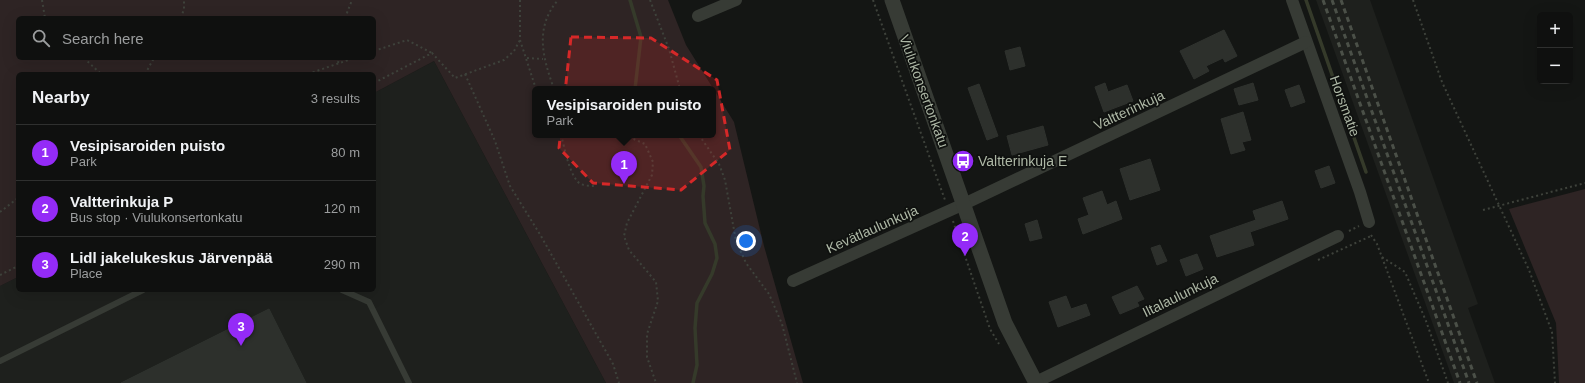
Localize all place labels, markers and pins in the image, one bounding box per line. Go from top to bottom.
bus stop icon: Valtterinkuja E [950,148,976,174]
pin: 1 [611,151,637,184]
place label: Valtterinkuja E [978,153,1067,169]
pin: 2 [952,223,978,256]
pin: 3 [228,313,254,346]

